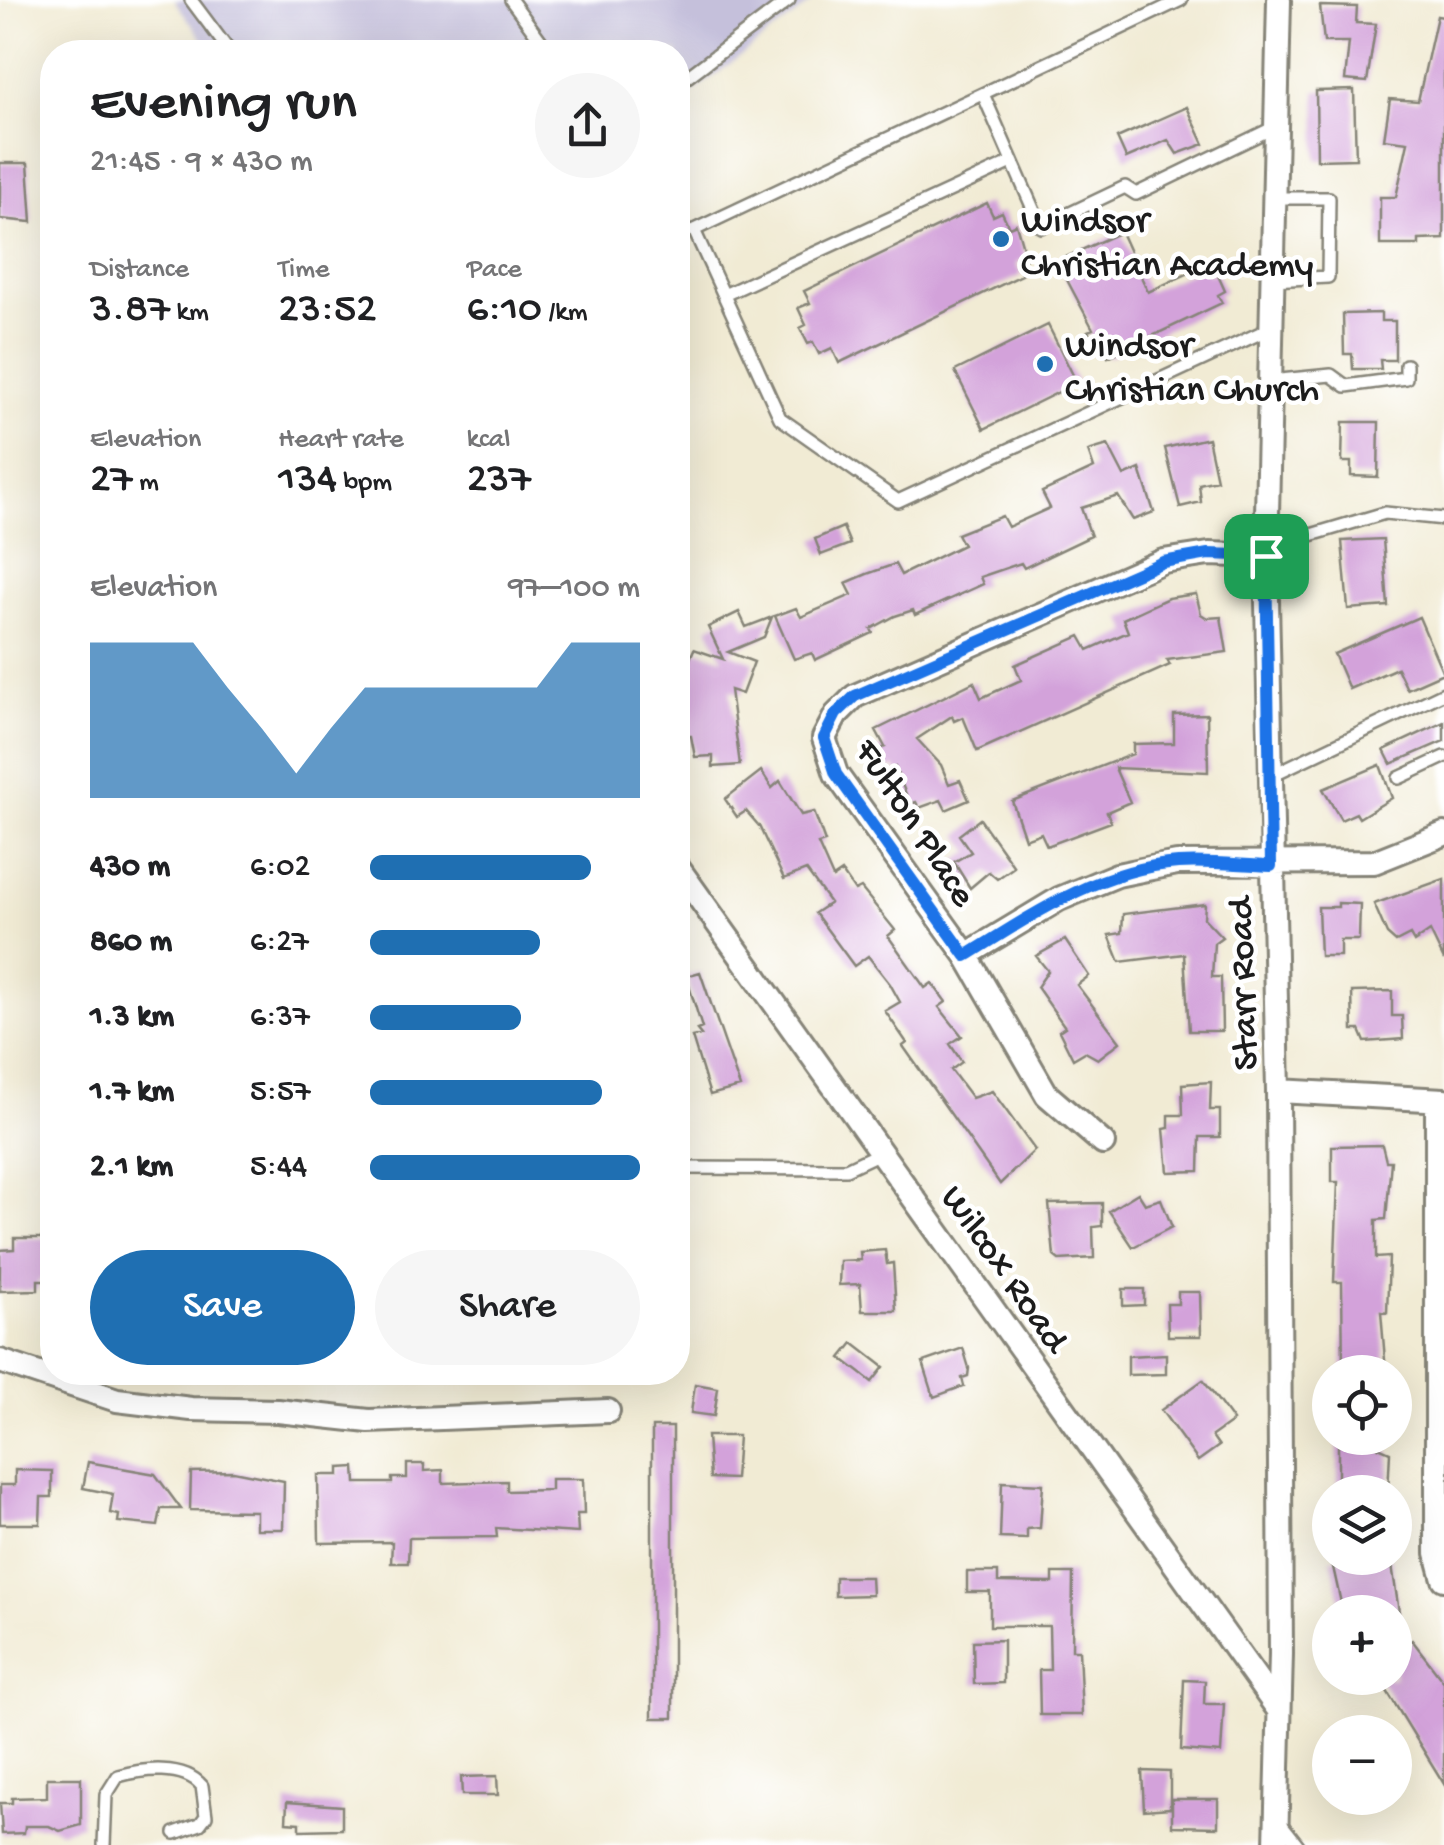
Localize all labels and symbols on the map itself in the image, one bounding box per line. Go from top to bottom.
place label: Windsor Christian Academy [1021,201,1314,289]
marker: Windsor Christian Academy [990,228,1012,250]
place label: Windsor Christian Church [1065,326,1319,414]
marker: Windsor Christian Church [1034,353,1056,375]
pin [1224,514,1309,599]
street label: Fulton Place [842,731,984,917]
street label: Starr Road [1221,894,1271,1071]
street label: Wilcox Road [929,1179,1077,1365]

